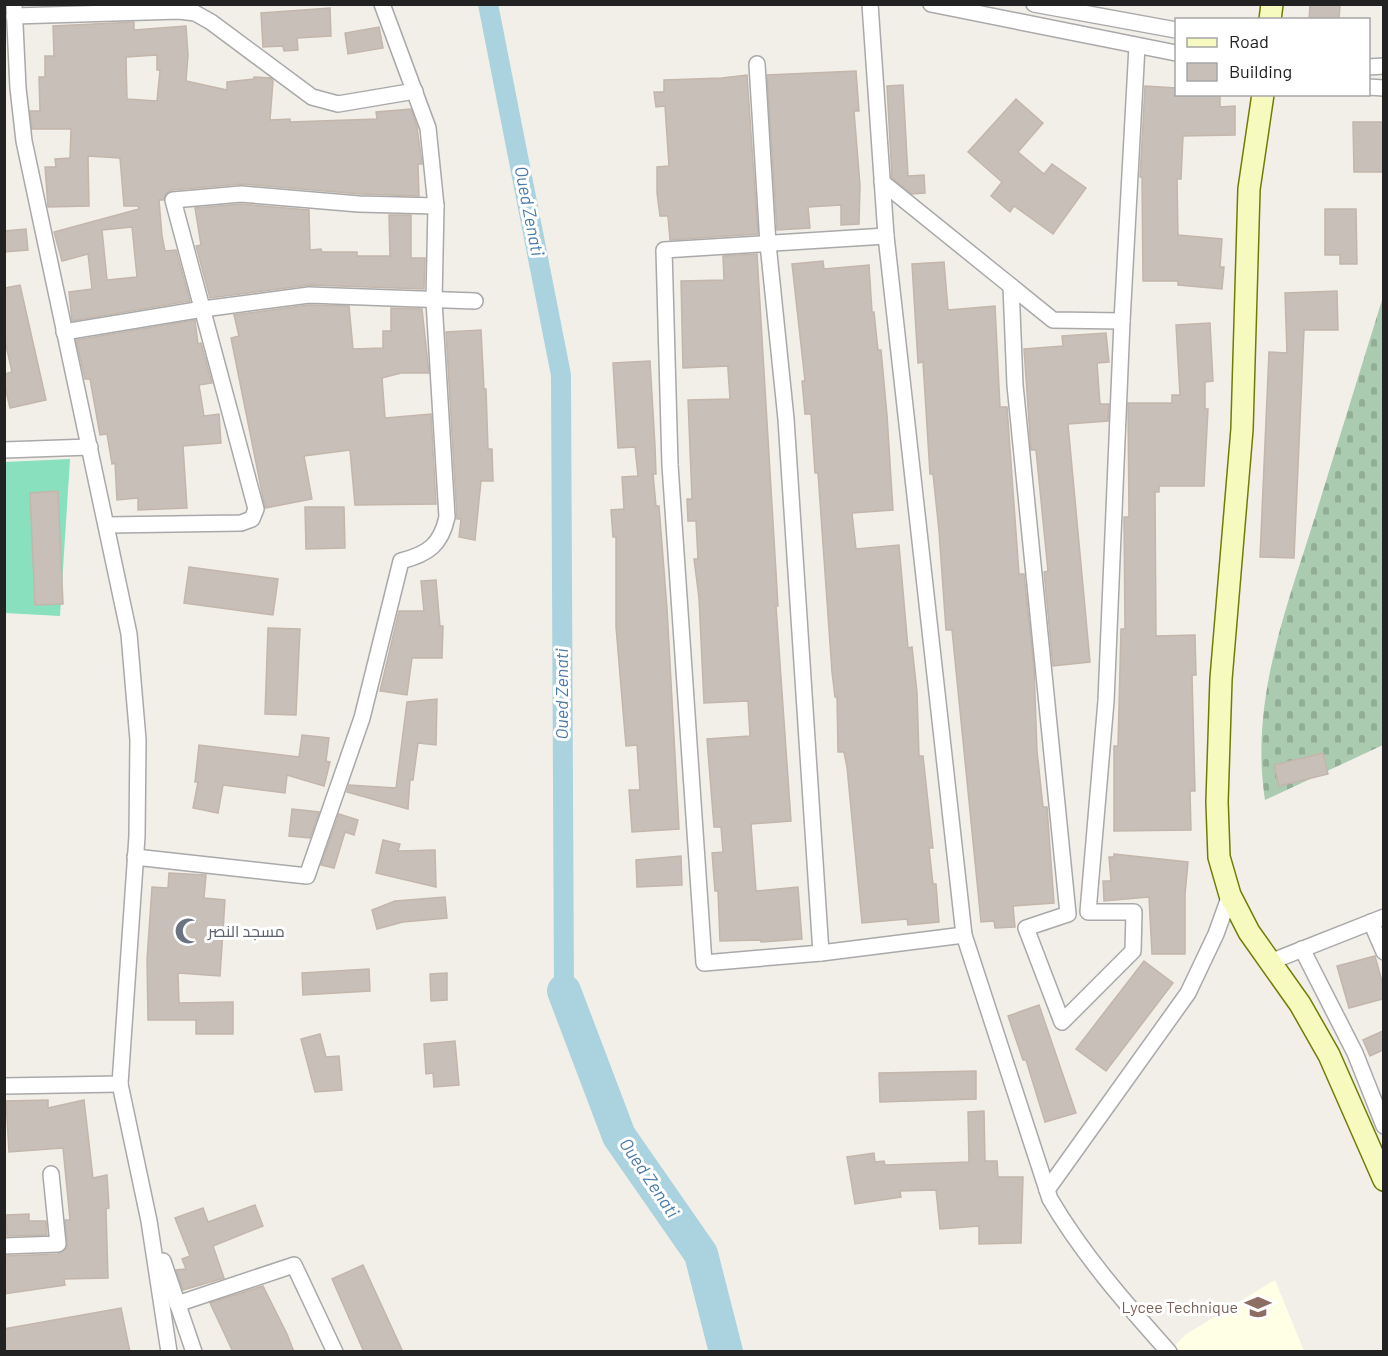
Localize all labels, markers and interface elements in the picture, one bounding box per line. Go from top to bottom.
legend [1175,18,1370,96]
text: Road [1229,30,1269,52]
text: Building [1229,60,1292,82]
water label: Oued Zenati [510,164,550,258]
water label: Oued Zenati [550,648,572,740]
mosque icon: مسجد النصر [173,916,203,946]
place label: مسجد النصر [207,921,285,941]
water label: Oued Zenati [615,1133,685,1222]
school or university icon: Lycee Technique [1243,1292,1273,1322]
place label: Lycee Technique [1121,1297,1238,1316]

